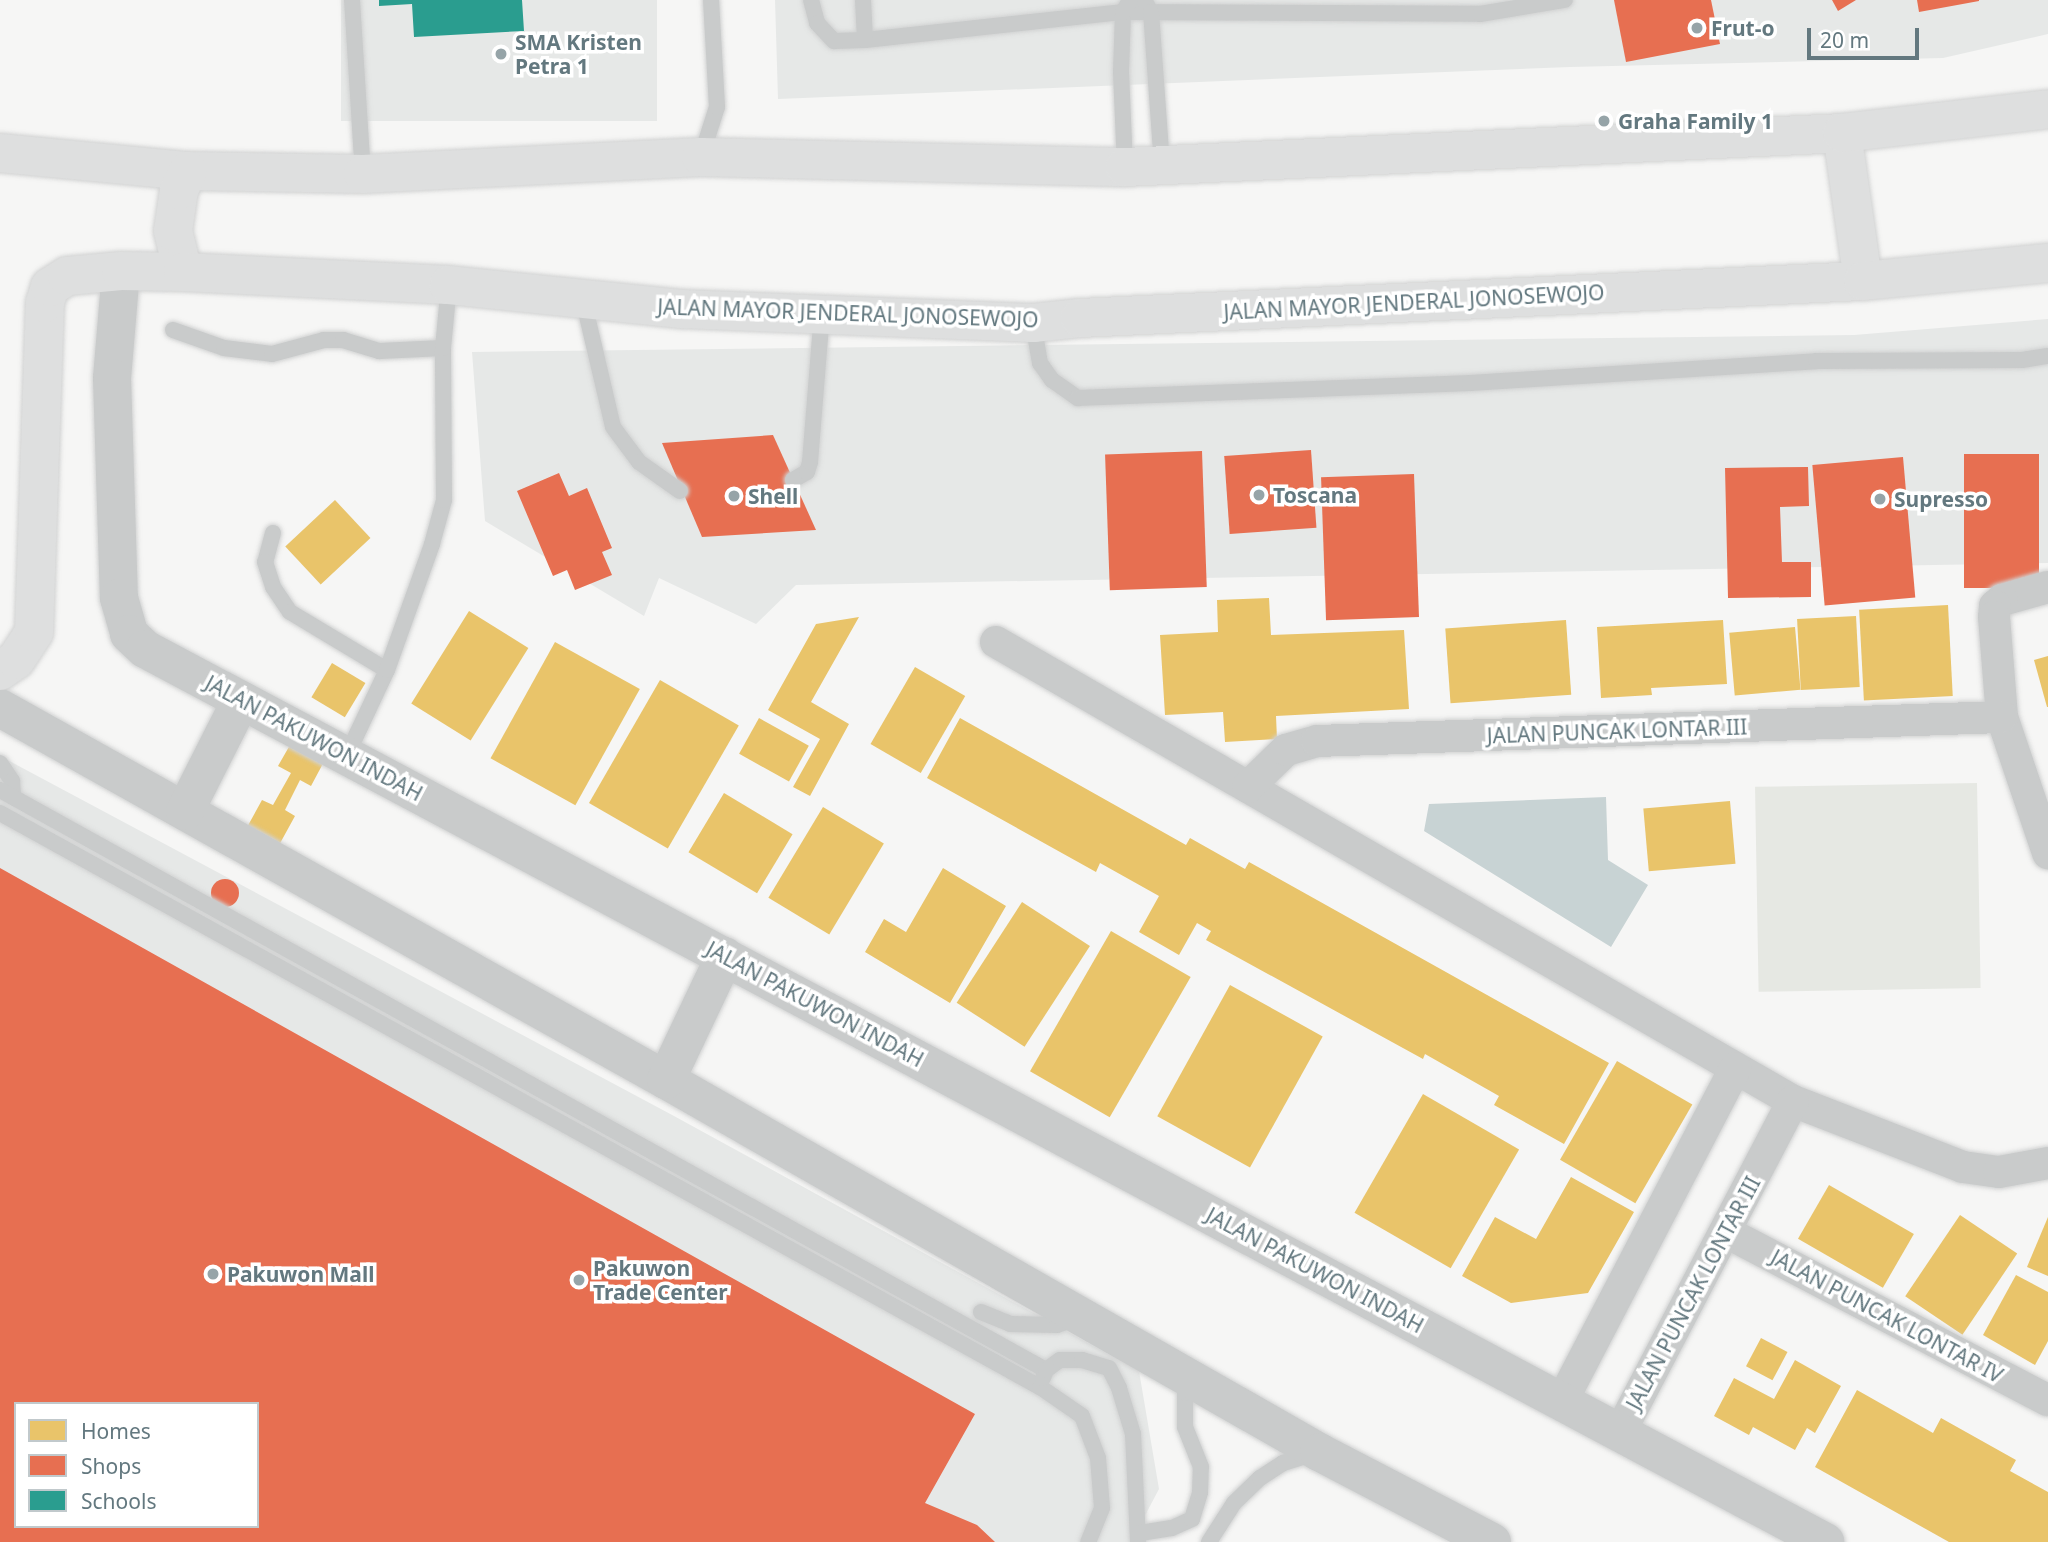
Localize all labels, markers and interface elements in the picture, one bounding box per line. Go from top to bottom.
scale bar [1810,14,1922,58]
place label: Frut-o [1711,15,1775,41]
marker: Frut-o [1689,20,1705,36]
text: 20 m [1820,26,1869,54]
place label: SMA Kristen Petra 1 [515,29,642,79]
marker: SMA Kristen Petra 1 [493,46,509,62]
place label: Graha Family 1 [1618,108,1773,134]
marker: Graha Family 1 [1596,113,1612,129]
street label: JALAN MAYOR JENDERAL JONOSEWOJO [1223,279,1605,325]
street label: JALAN MAYOR JENDERAL JONOSEWOJO [657,294,1039,332]
place label: Toscana [1273,482,1357,508]
place label: Shell [748,483,798,509]
place label: Supresso [1894,486,1988,512]
marker: Toscana [1251,487,1267,503]
marker: Shell [726,488,742,504]
marker: Supresso [1872,491,1888,507]
street label: JALAN PAKUWON INDAH [201,670,427,806]
street label: JALAN PUNCAK LONTAR III [1486,714,1748,748]
street label: JALAN PAKUWON INDAH [702,936,928,1072]
street label: JALAN PUNCAK LONTAR III [1621,1172,1765,1414]
street label: JALAN PAKUWON INDAH [1202,1202,1428,1338]
street label: JALAN PUNCAK LONTAR IV [1767,1244,2007,1388]
place label: Pakuwon Trade Center [593,1255,728,1305]
place label: Pakuwon Mall [227,1261,374,1287]
marker: Pakuwon Mall [205,1266,221,1282]
marker: Pakuwon Trade Center [571,1272,587,1288]
legend [14,1402,259,1528]
text: Homes [81,1417,151,1445]
text: Shops [81,1452,141,1480]
text: Schools [81,1487,156,1515]

